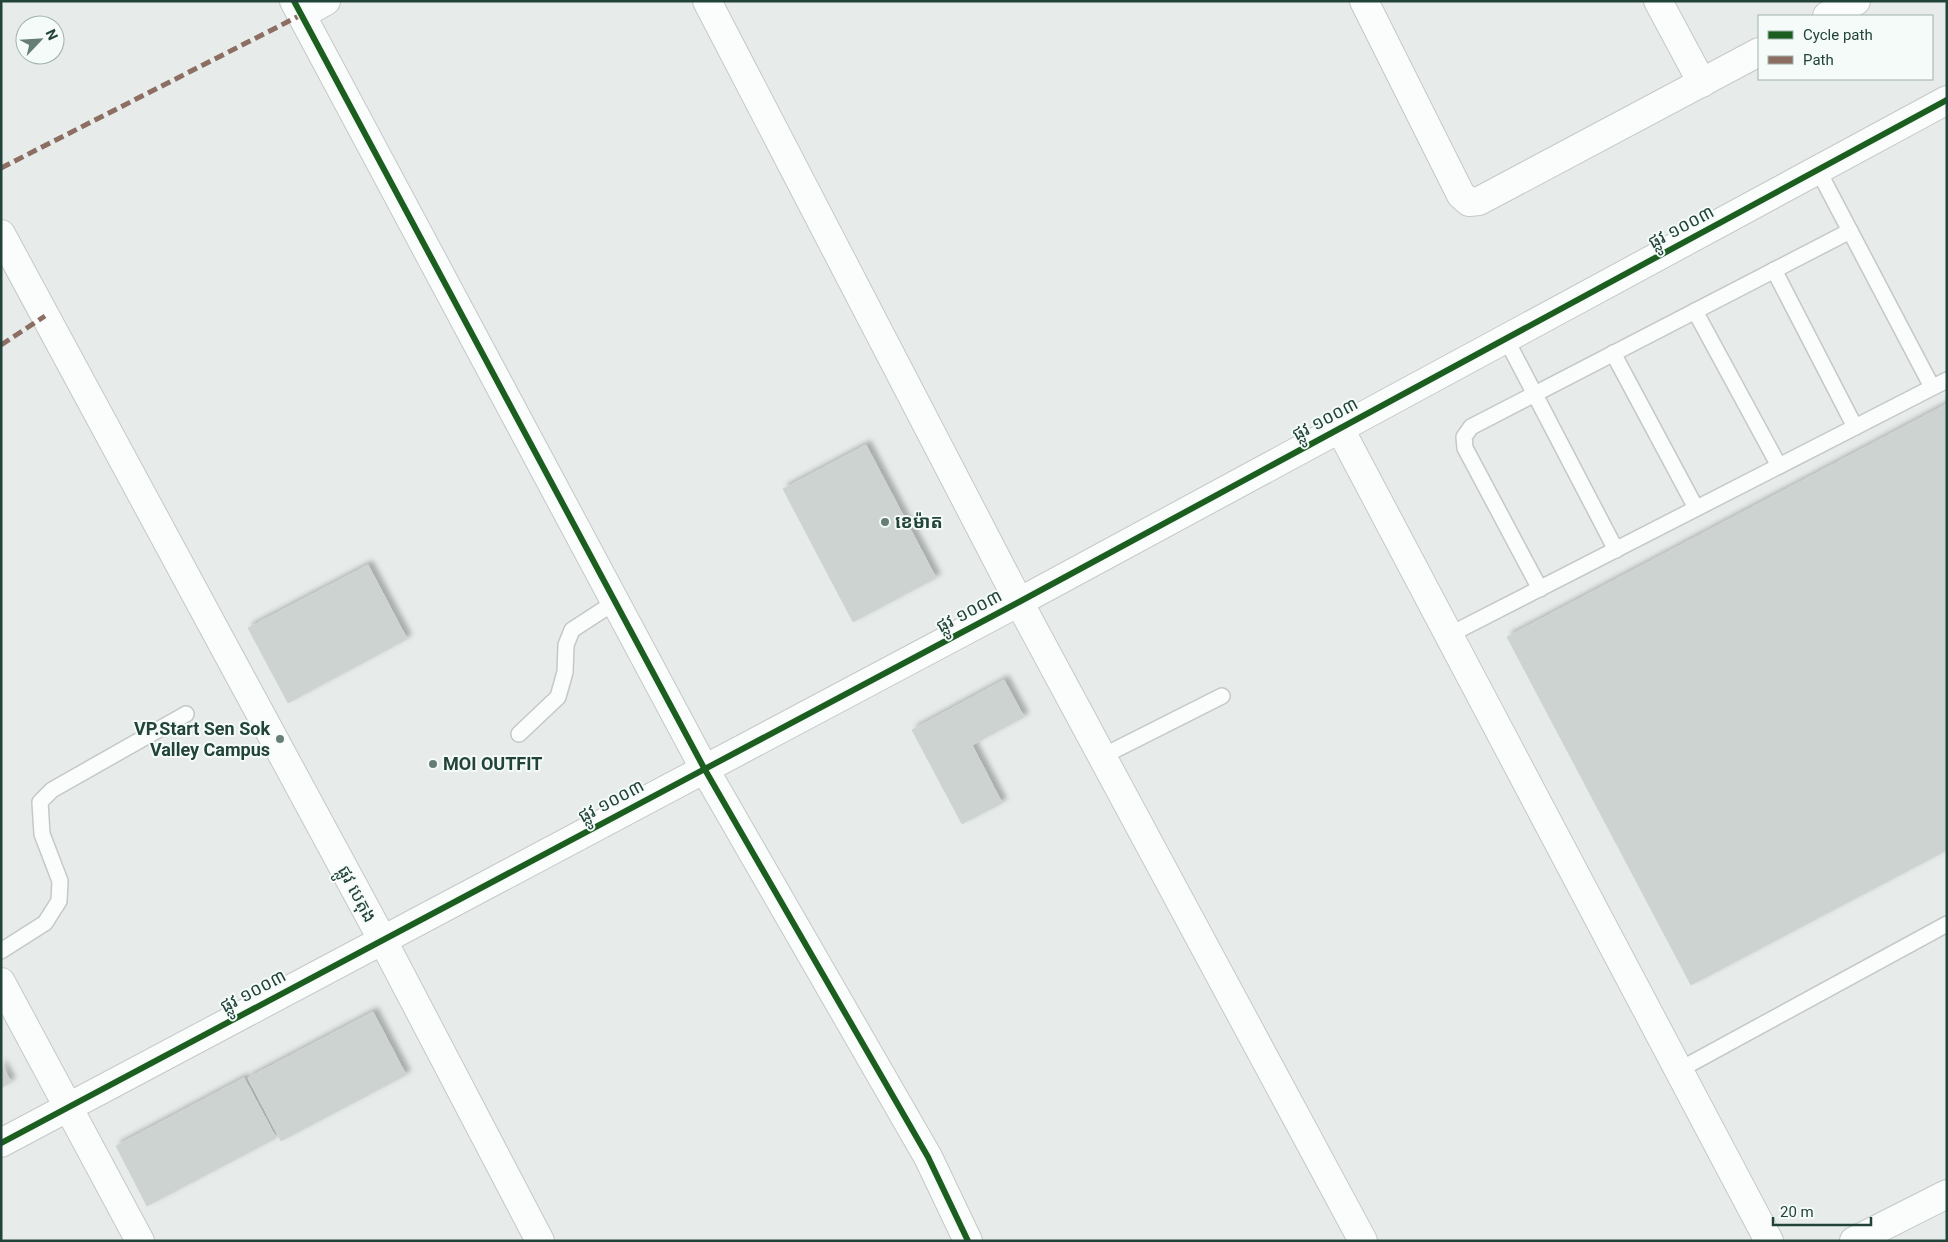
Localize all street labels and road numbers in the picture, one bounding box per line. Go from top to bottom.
street label: ផ្លូវ ១០០៣ [1644,200,1720,258]
street label: ផ្លូវ ១០០៣ [1288,392,1364,450]
street label: ផ្លូវ ១០០៣ [932,584,1008,642]
street label: ផ្លូវ ១០០៣ [574,774,650,832]
street label: ផ្លូវ បេតុង [328,862,381,929]
street label: ផ្លូវ ១០០៣ [216,964,292,1022]

